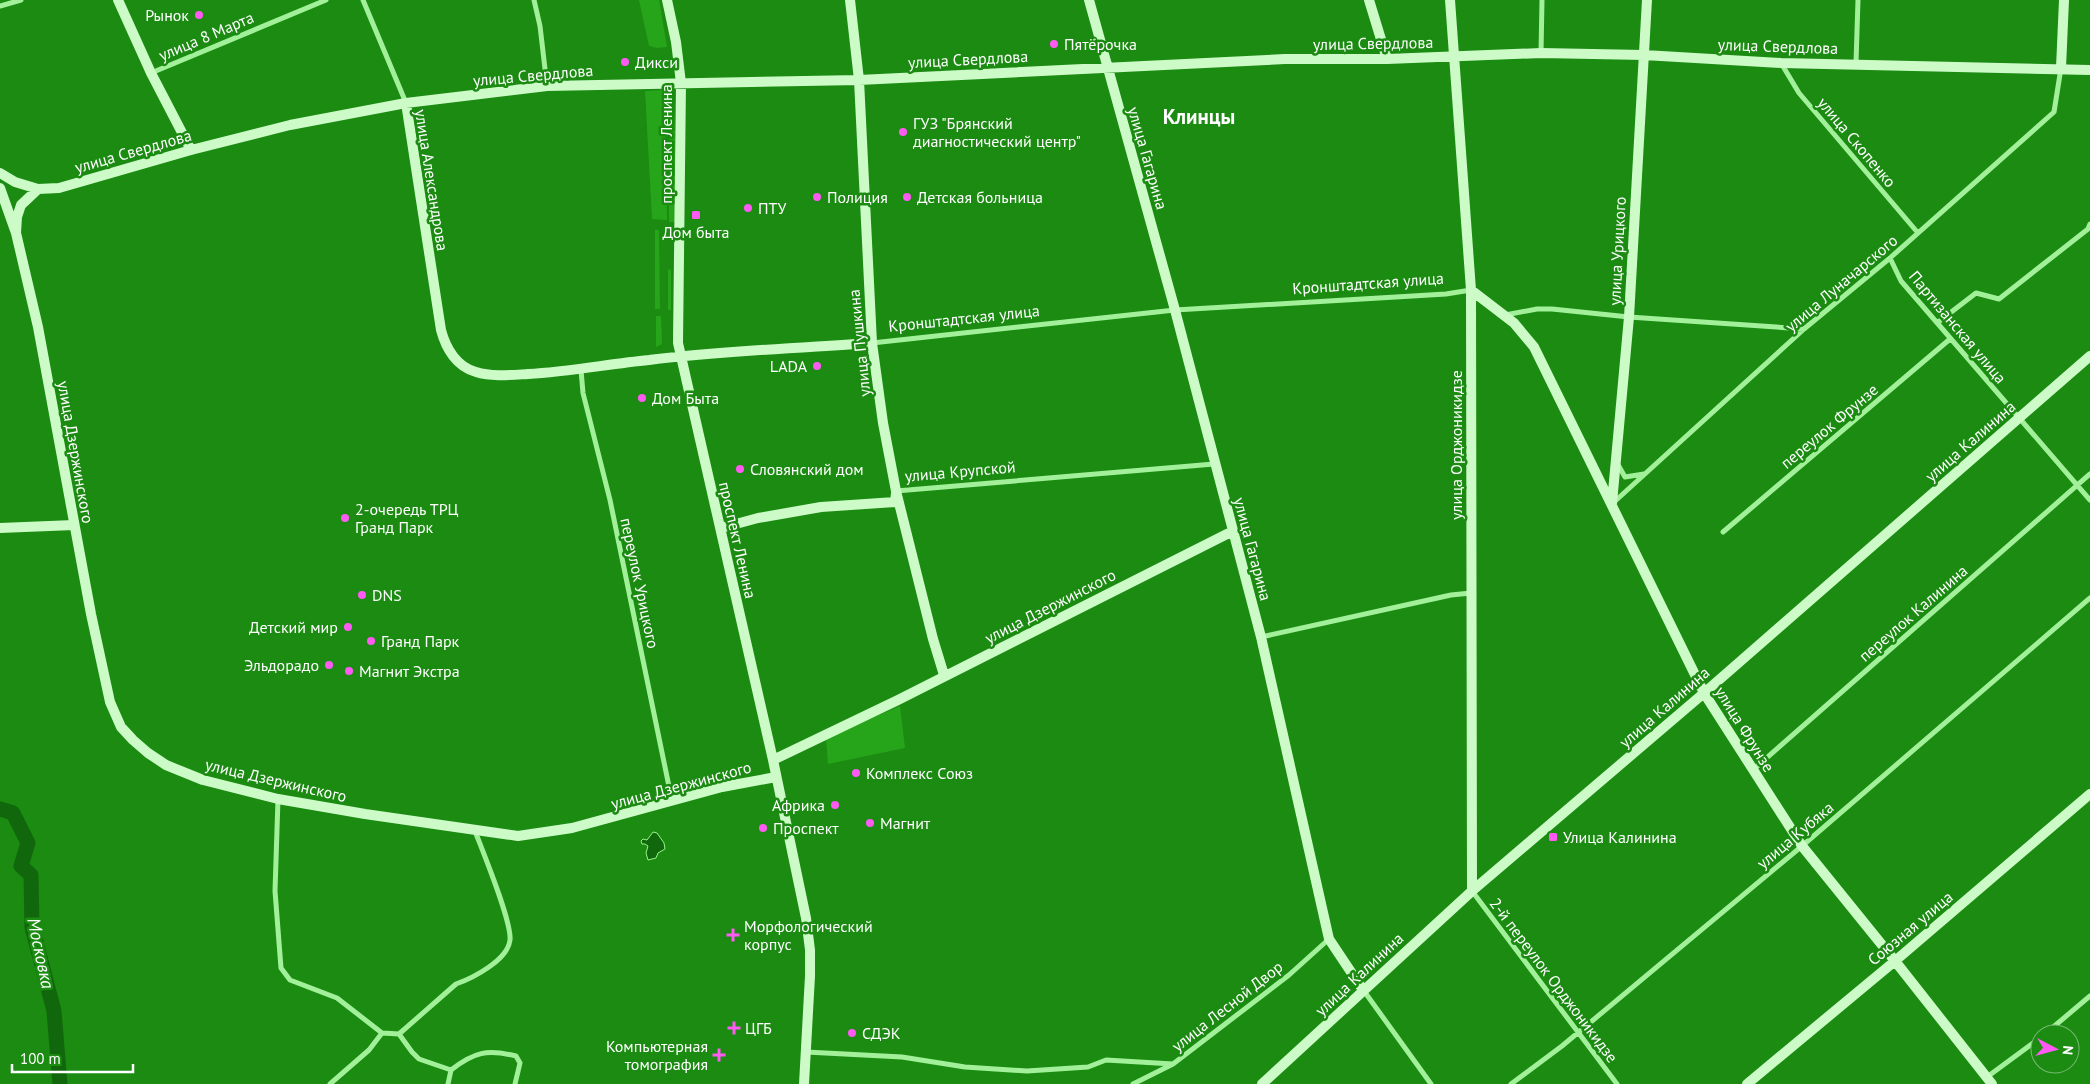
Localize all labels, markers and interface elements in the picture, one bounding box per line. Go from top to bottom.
place label: Рынок [145,5,189,25]
street label: улица 8 Марта [155,7,257,65]
marker: Рынок [193,9,205,21]
street label: улица Свердлова [1313,32,1433,54]
place label: Пятёрочка [1064,34,1137,54]
street label: улица Свердлова [1717,34,1839,58]
marker: Пятёрочка [1048,38,1060,50]
street label: улица Свердлова [907,46,1029,72]
place label: Дикси [635,52,678,72]
marker: Дикси [619,56,631,68]
street label: улица Свердлова [472,60,594,90]
street label: проспект Ленина [656,84,676,204]
street label: улица Скопенко [1813,93,1901,191]
district label: Клинцы [1163,103,1235,130]
street label: улица Гагарина [1124,104,1172,212]
street label: улица Александрова [411,108,453,252]
place label: ГУЗ "Брянский диагностический центр" [913,113,1081,151]
street label: улица Свердлова [72,125,194,177]
marker: ГУЗ "Брянский диагностический центр" [897,126,909,138]
place label: Полиция [827,187,888,207]
place label: Детская больница [917,187,1043,207]
marker: Полиция [811,191,823,203]
marker: Детская больница [901,191,913,203]
street label: улица Урицкого [1604,196,1630,306]
place label: ПТУ [758,198,787,218]
marker: ПТУ [742,202,754,214]
marker: Дом быта [690,209,702,221]
place label: Дом быта [663,222,729,242]
street label: улица Луначарского [1781,230,1901,336]
street label: Партизанская улица [1905,267,2011,387]
street label: Кронштадтская улица [1292,268,1444,298]
street label: улица Пушкина [843,288,875,398]
street label: Кронштадтская улица [887,300,1041,336]
place label: LADA [770,356,808,376]
marker: LADA [811,360,823,372]
street label: улица Орджоникидзе [1446,370,1466,520]
street label: улица Дзержинского [54,379,98,525]
street label: переулок Фрунзе [1776,379,1882,473]
place label: Дом Быта [652,388,719,408]
marker: Дом Быта [636,392,648,404]
street label: улица Калинина [1921,396,2019,486]
street label: улица Крупской [904,456,1016,486]
place label: Словянский дом [750,459,864,479]
marker: Словянский дом [734,463,746,475]
street label: проспект Ленина [715,480,761,600]
street label: улица Гагарина [1230,495,1276,603]
place label: 2-очередь ТРЦ Гранд Парк [355,499,459,537]
marker: 2-очередь ТРЦ Гранд Парк [339,512,351,524]
street label: переулок Урицкого [616,516,664,650]
street label: переулок Калинина [1855,560,1971,666]
street label: улица Дзержинского [981,564,1119,648]
place label: DNS [372,585,402,605]
marker: DNS [356,589,368,601]
place label: Детский мир [249,617,338,637]
marker: Детский мир [342,621,354,633]
place label: Гранд Парк [381,631,460,651]
marker: Гранд Парк [365,635,377,647]
place label: Эльдорадо [244,655,319,675]
marker: Эльдорадо [323,659,335,671]
place label: Магнит Экстра [359,661,460,681]
street label: улица Калинина [1615,662,1713,752]
marker: Магнит Экстра [343,665,355,677]
street label: улица Фрунзе [1711,682,1779,776]
street label: улица Дзержинского [203,754,349,806]
street label: улица Дзержинского [609,757,753,813]
place label: Комплекс Союз [866,763,973,783]
marker: Комплекс Союз [850,767,862,779]
place label: Африка [772,795,825,815]
street label: улица Кубяка [1753,797,1837,873]
marker: Африка [829,799,841,811]
place label: Магнит [880,813,931,833]
marker: Магнит [864,817,876,829]
place label: Проспект [773,818,839,838]
marker: Проспект [757,822,769,834]
place label: Улица Калинина [1563,827,1677,847]
marker: Улица Калинина [1547,831,1559,843]
street label: Союзная улица [1863,887,1957,969]
street label: 2-й переулок Орджоникидзе [1485,894,1623,1066]
water label: Московка [22,915,60,991]
place label: Морфологический корпус [744,916,873,954]
marker: Морфологический корпус [726,928,740,942]
street label: улица Калинина [1311,928,1407,1020]
street label: улица Лесной Двор [1167,956,1287,1056]
place label: ЦГБ [745,1018,772,1038]
marker: ЦГБ [727,1021,741,1035]
place label: СДЭК [862,1023,901,1043]
north arrow [2030,1024,2080,1074]
marker: СДЭК [846,1027,858,1039]
place label: Компьютерная томография [606,1036,708,1074]
scale bar [12,1042,134,1074]
text: N [2058,1045,2077,1056]
marker: Компьютерная томография [712,1048,726,1062]
text: 100 m [20,1049,61,1068]

